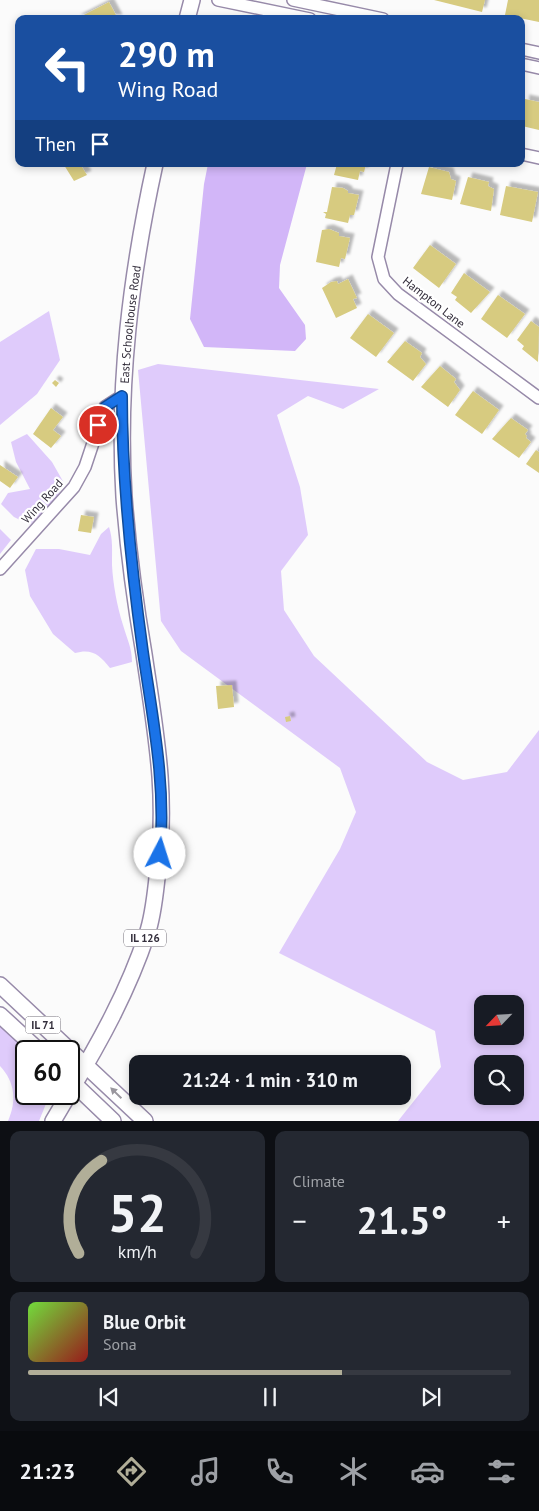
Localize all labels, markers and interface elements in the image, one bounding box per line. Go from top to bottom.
text: 290 m [118,31,215,77]
icon: left [35,35,100,100]
text: Wing Road [118,75,218,103]
icon: arrive [86,130,114,158]
text: Then [35,132,76,156]
street label: East Schoolhouse Road [116,264,143,384]
street label: Hampton Lane [400,273,468,331]
pin [77,404,119,446]
icon: arrive [84,411,112,439]
street label: Wing Road [18,476,66,526]
position arrow [133,827,185,879]
road number: IL 126 [124,930,166,946]
north arrow [474,995,524,1045]
map controls [474,995,524,1105]
road number: IL 71 [26,1016,60,1034]
speed limit sign: 60 [15,1040,80,1105]
button: search [474,1055,524,1105]
text: 21:24 · 1 min · 310 m [182,1068,358,1092]
one-way arrow [110,1087,122,1099]
text: Climate [293,1171,345,1191]
text: 52 [108,1179,167,1246]
text: 21.5° [356,1195,447,1244]
text: − [293,1202,307,1239]
text: + [497,1202,511,1239]
text: km/h [118,1240,157,1263]
text: Blue Orbit [103,1310,186,1334]
text: Sona [103,1334,137,1354]
icon: previous [95,1383,123,1411]
icon: pause [256,1383,284,1411]
icon: next [417,1383,445,1411]
icon: directions [114,1454,149,1489]
icon: music [188,1454,223,1489]
icon: phone [262,1454,297,1489]
icon: climate [336,1454,371,1489]
icon: car [410,1454,445,1489]
icon: filters [484,1454,519,1489]
text: 21:23 [20,1457,75,1485]

